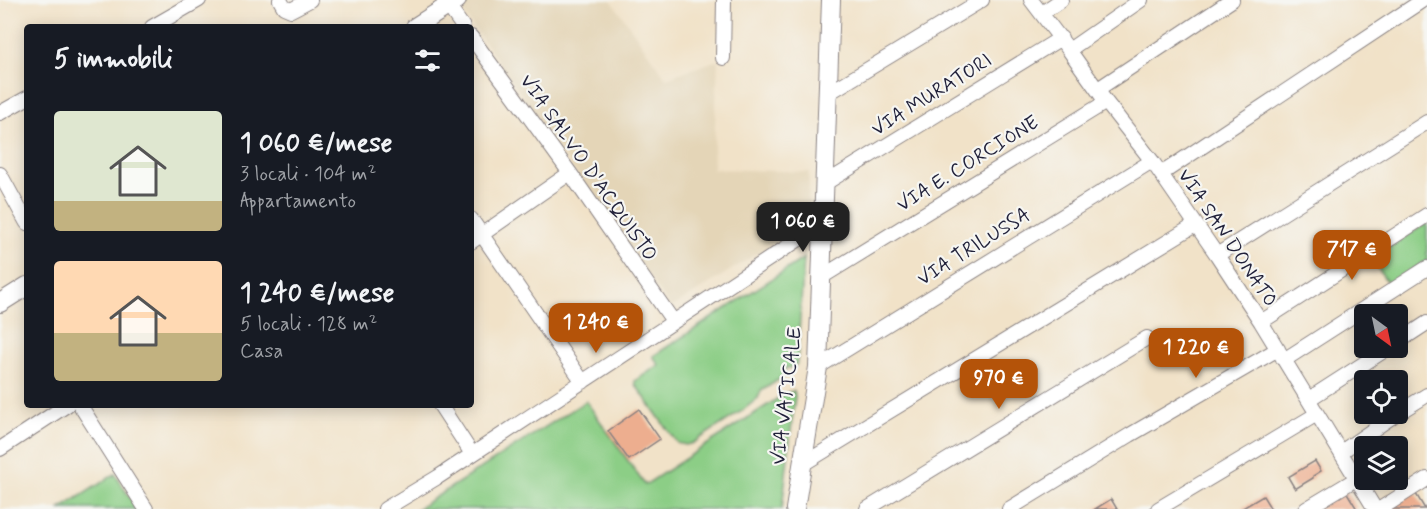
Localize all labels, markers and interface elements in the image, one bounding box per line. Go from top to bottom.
text: 5 immobili [54,43,173,77]
icon: filters [411,44,444,77]
street label: VIA MURATORI [867,47,997,143]
street label: VIA SALVO D'ACQUISTO [513,69,663,267]
street label: VIA E. CORCIONE [892,109,1044,219]
text: 1 060 €/mese [240,127,393,161]
icon: home [102,135,174,207]
text: 3 locali · 104 m² [240,161,376,188]
street label: VIA SAN DONATO [1171,164,1283,312]
text: Appartamento [240,188,356,215]
street label: VIA TRILUSSA [912,201,1036,293]
pin: 1 060 € [748,202,858,253]
text: 1 060 € [771,208,835,235]
pin: 717 € [1310,230,1394,281]
text: 717 € [1327,236,1377,263]
text: 1 240 €/mese [240,277,395,311]
icon: home [102,285,174,357]
pin: 1 240 € [541,303,651,354]
north arrow [1354,304,1408,358]
map controls [1354,304,1408,490]
text: 1 240 € [563,309,629,336]
text: 5 locali · 128 m² [240,311,377,338]
street label: VIA VATICALE [765,325,809,467]
pin: 1 220 € [1141,328,1251,379]
text: 1 220 € [1163,334,1229,361]
text: Casa [240,338,283,365]
pin: 970 € [957,359,1041,410]
text: 970 € [974,365,1024,392]
button: locate [1354,370,1408,424]
button: layers [1354,436,1408,490]

